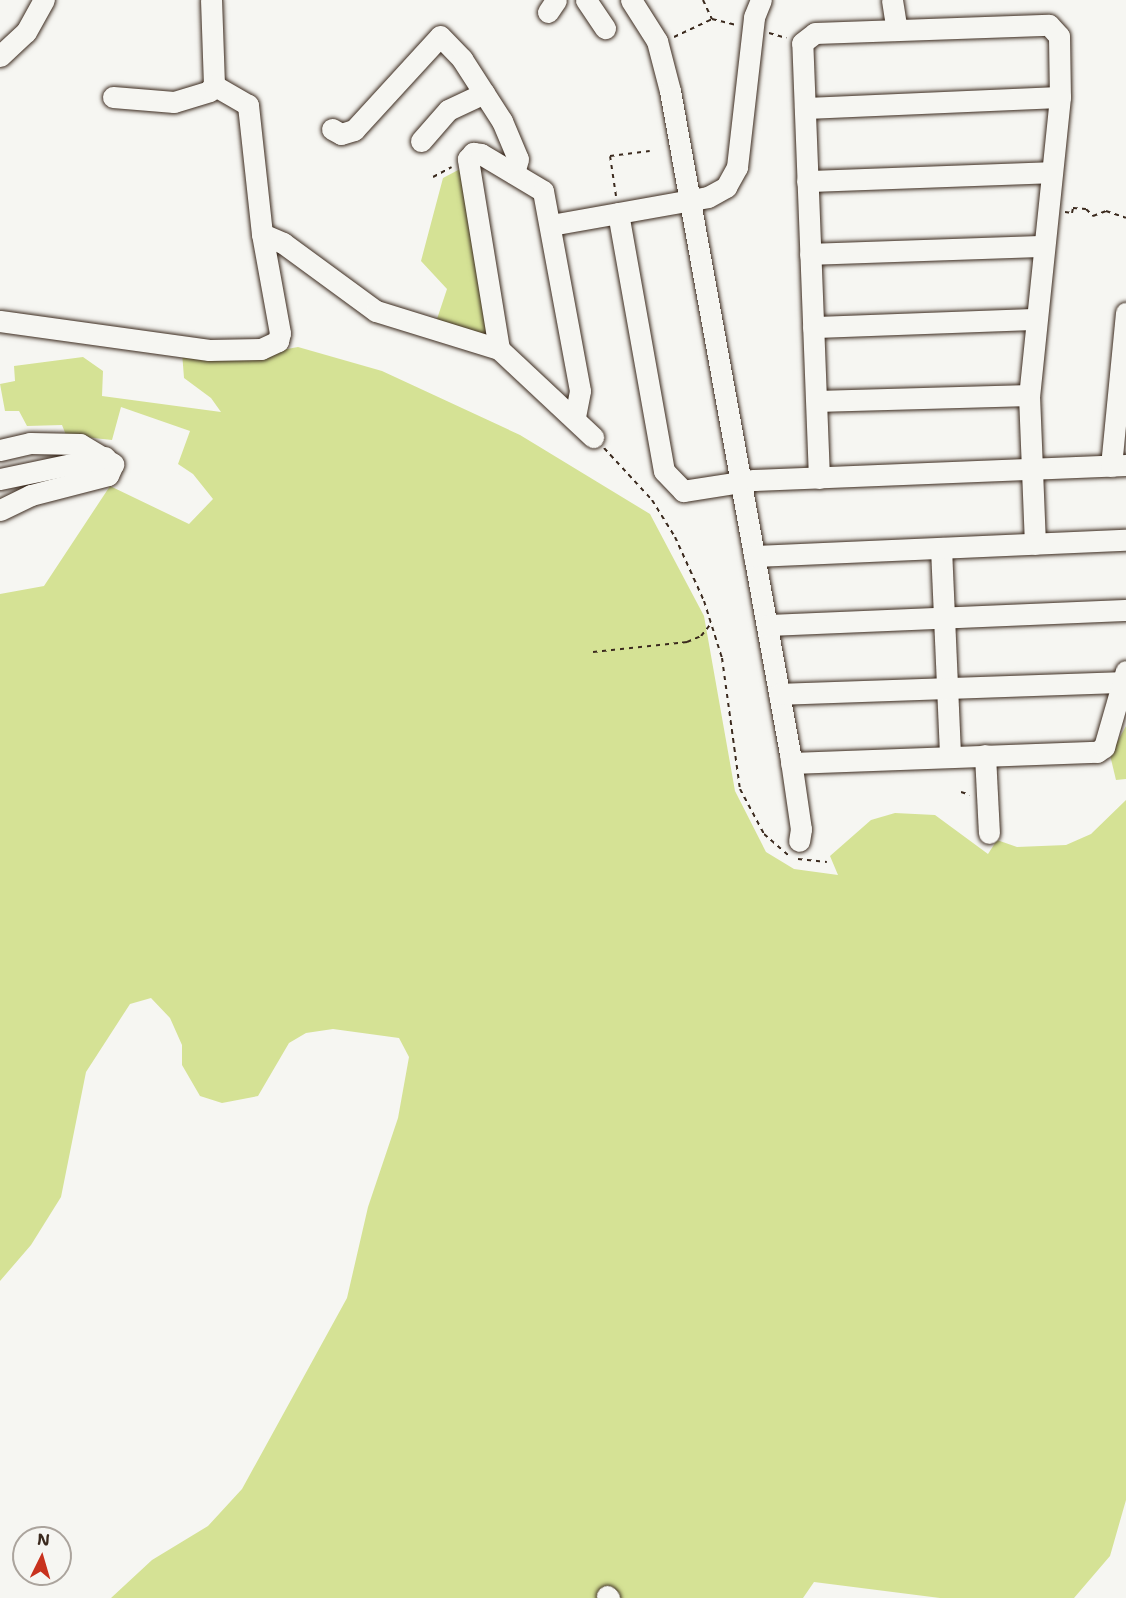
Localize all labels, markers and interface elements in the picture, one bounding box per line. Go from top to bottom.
north arrow [12,1526,72,1586]
text: N [36,1529,51,1551]

